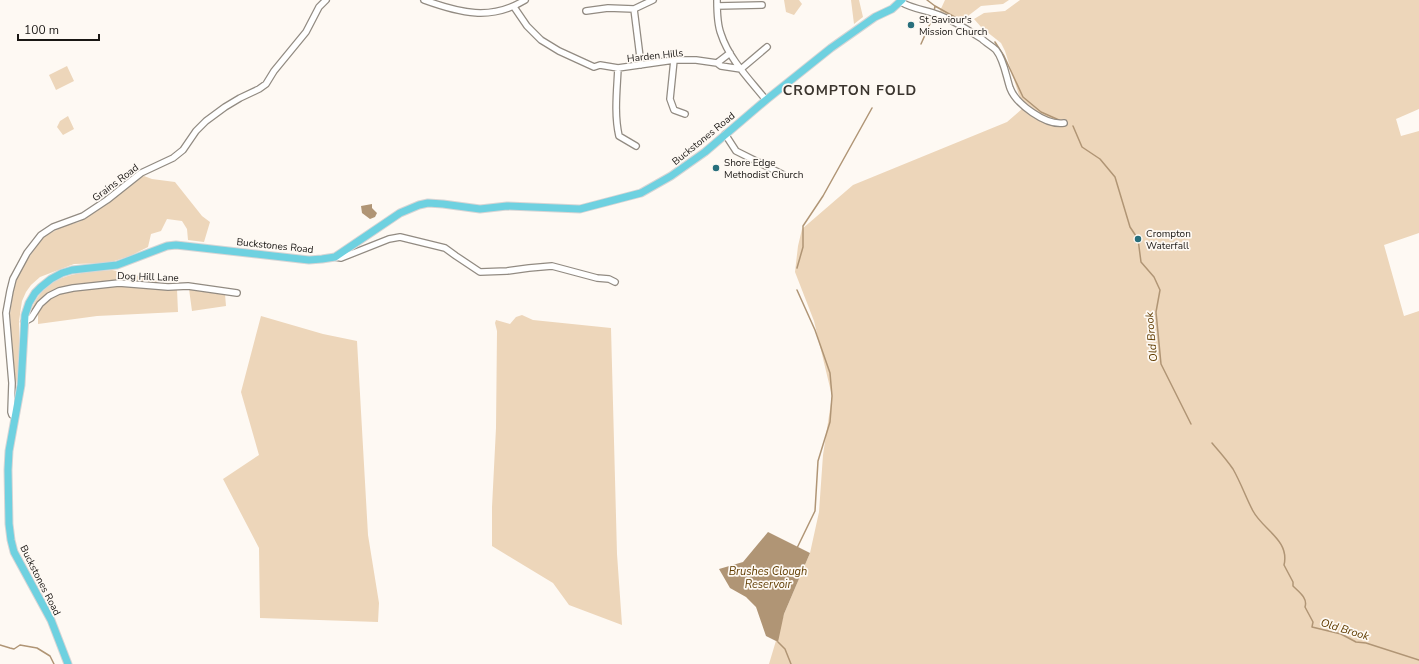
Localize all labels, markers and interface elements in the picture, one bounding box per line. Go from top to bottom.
place label: St Saviour's Mission Church [919,13,987,39]
scale bar [18,16,99,42]
marker: St Saviour's Mission Church [906,20,916,30]
text: 100 m [24,22,59,38]
street label: Harden Hills [626,46,684,66]
district label: CROMPTON FOLD [783,81,917,100]
street label: Buckstones Road [669,109,738,169]
place label: Shore Edge Methodist Church [724,156,803,182]
street label: Grains Road [90,161,142,205]
marker: Shore Edge Methodist Church [711,163,721,173]
place label: Crompton Waterfall [1146,227,1191,253]
marker: Crompton Waterfall [1133,234,1143,244]
street label: Buckstones Road [236,235,314,257]
street label: Dog Hill Lane [117,269,179,285]
water label: Old Brook [1142,311,1161,362]
street label: Buckstones Road [16,543,64,618]
water label: Brushes Clough Reservoir [729,564,807,592]
water label: Old Brook [1319,615,1371,644]

